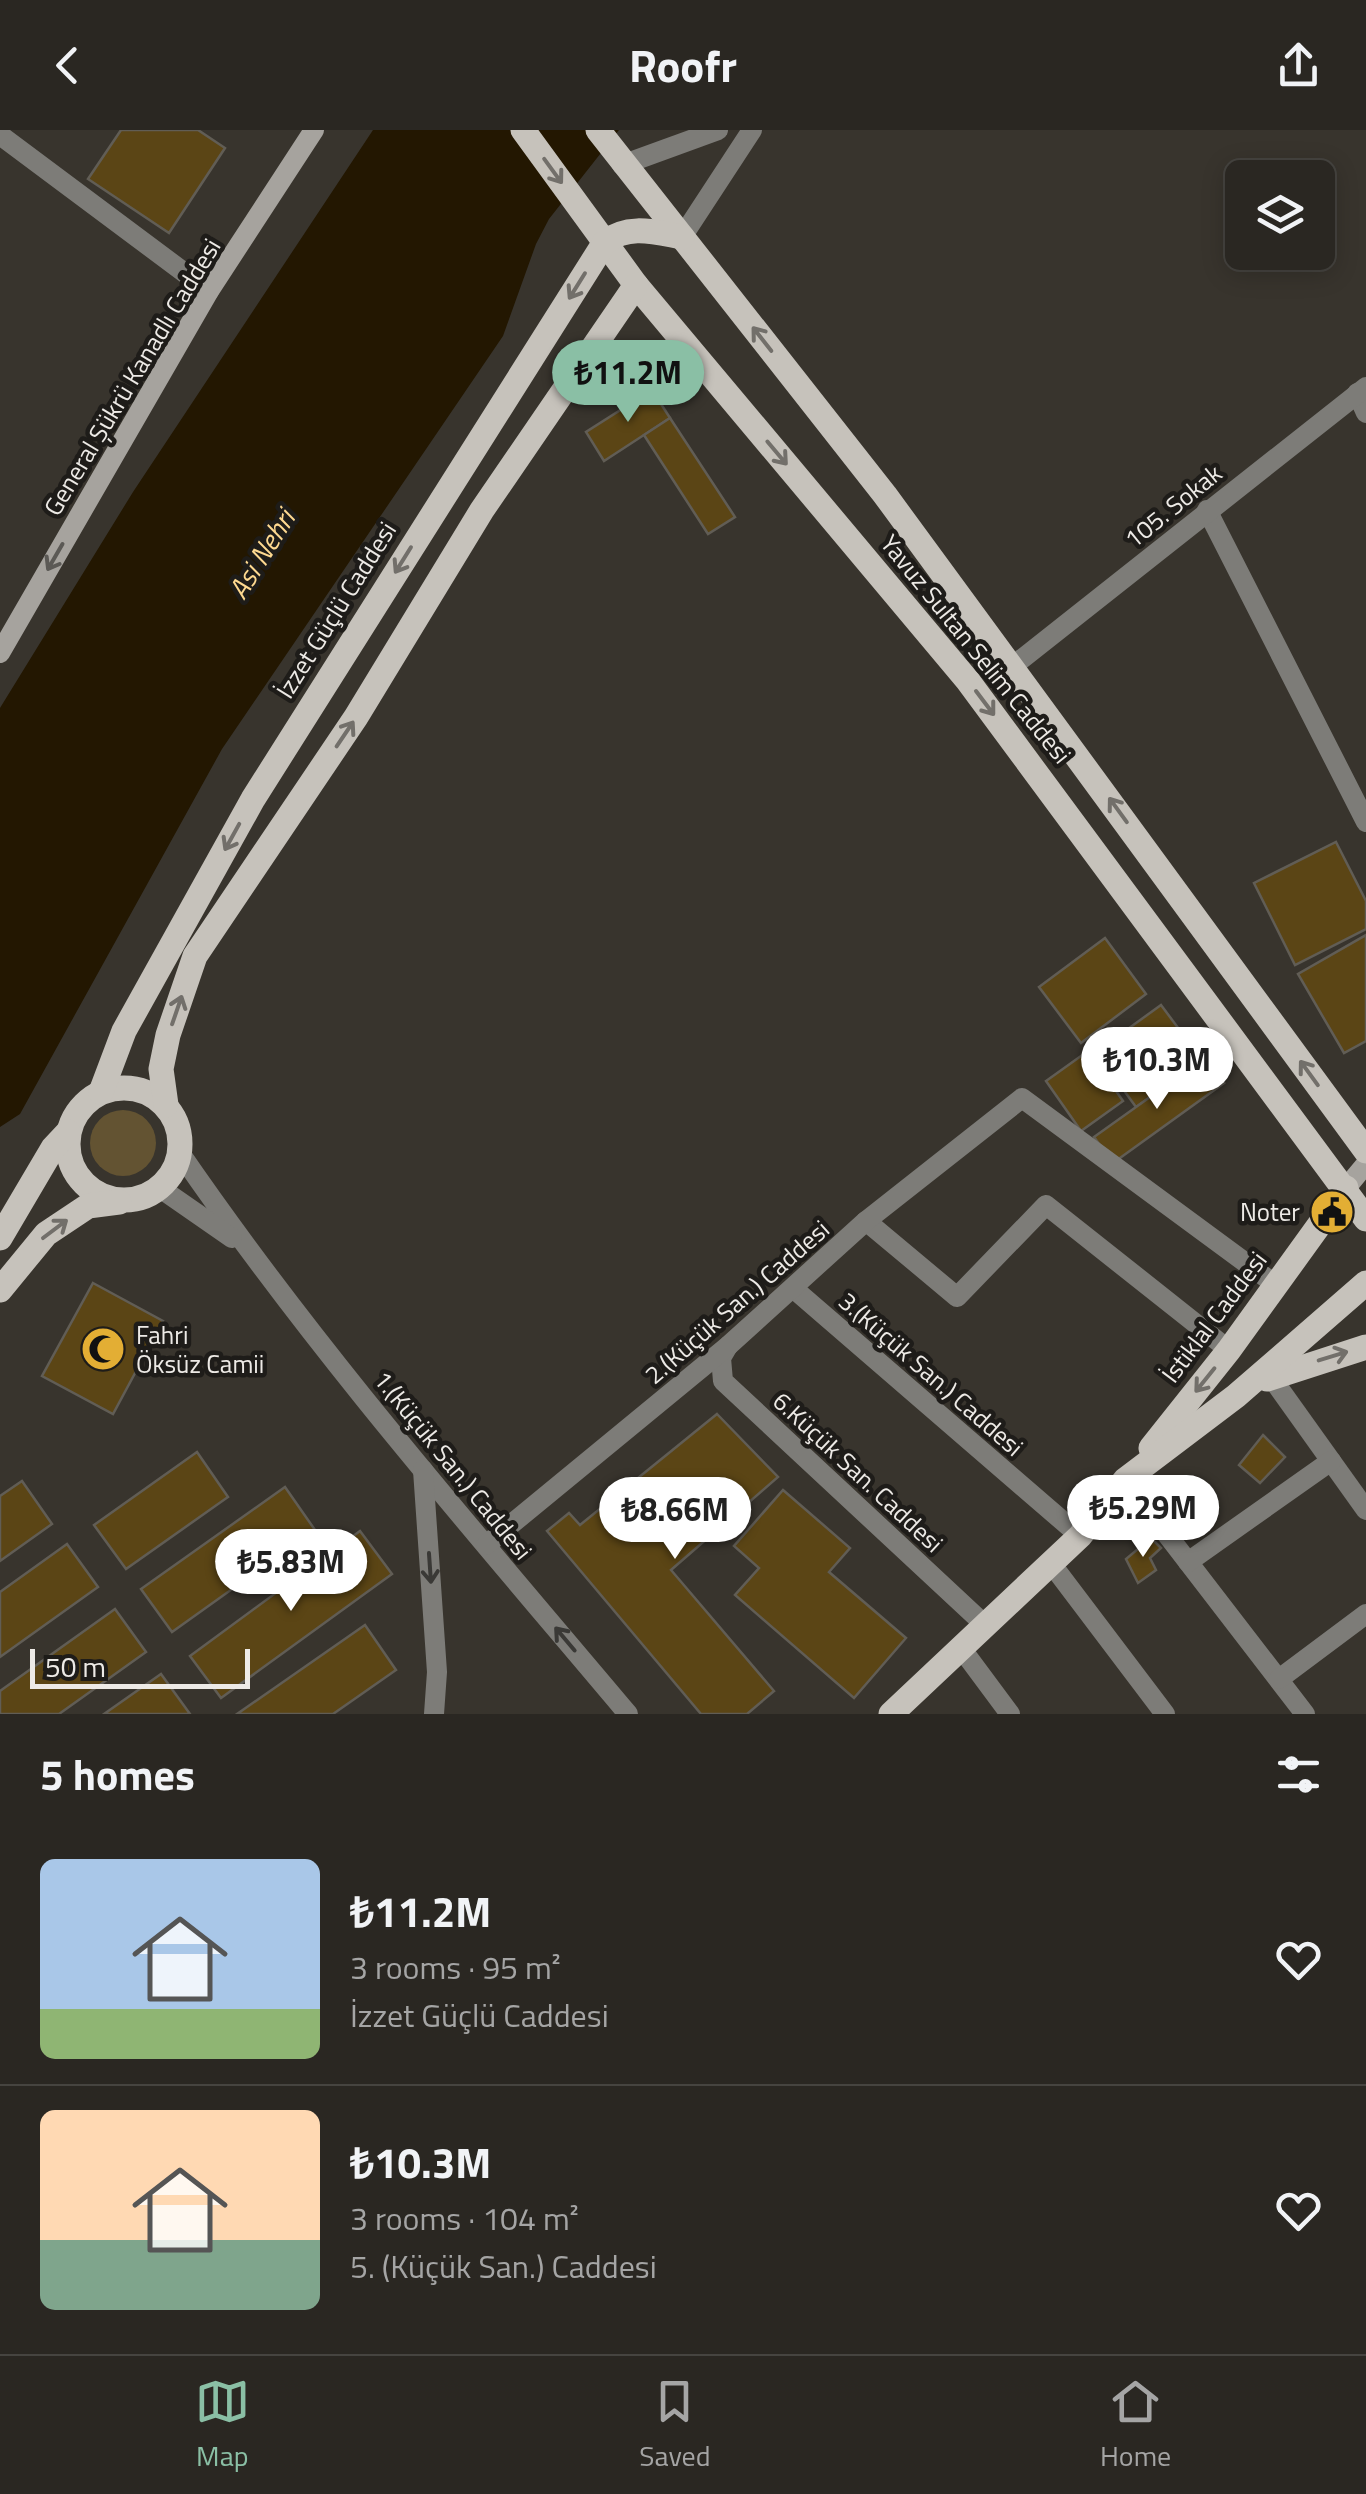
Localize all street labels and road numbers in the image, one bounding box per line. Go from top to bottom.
street label: General Şükrü Kanadlı Caddesi [34,231,230,523]
street label: 105. Sokak [1116,455,1230,557]
street label: İzzet Güçlü Caddesi [266,514,406,706]
street label: Yavuz Sultan Selim Caddesi [871,526,1081,772]
street label: 2.(Küçük San.) Caddesi [636,1211,838,1393]
street label: İstiklal Caddesi [1152,1243,1276,1391]
street label: 3.(Küçük San.) Caddesi [830,1283,1032,1465]
street label: 1.(Küçük San.) Caddesi [365,1362,541,1568]
street label: 6.Küçük San. Caddesi [764,1383,952,1561]

